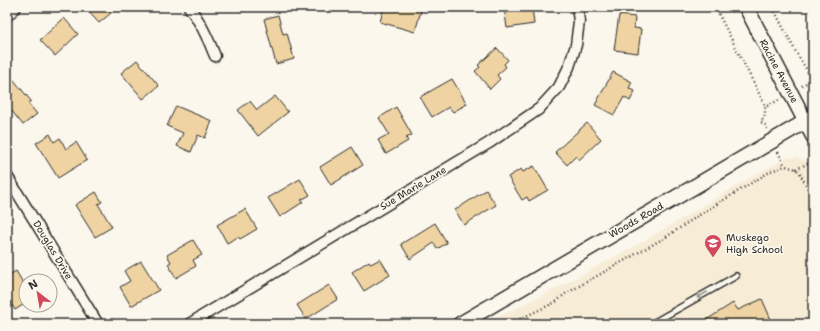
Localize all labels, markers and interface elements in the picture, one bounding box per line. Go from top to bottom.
street label: Racine Avenue [757,37,801,106]
street label: Sue Marie Lane [377,163,449,213]
street label: Woods Road [606,199,666,241]
street label: Douglas Drive [30,218,76,282]
place label: Muskego High School [726,231,783,256]
school or university icon: Muskego High School [703,233,723,258]
north arrow [18,273,58,313]
text: N [26,276,41,294]
one-way arrow [696,292,708,300]

